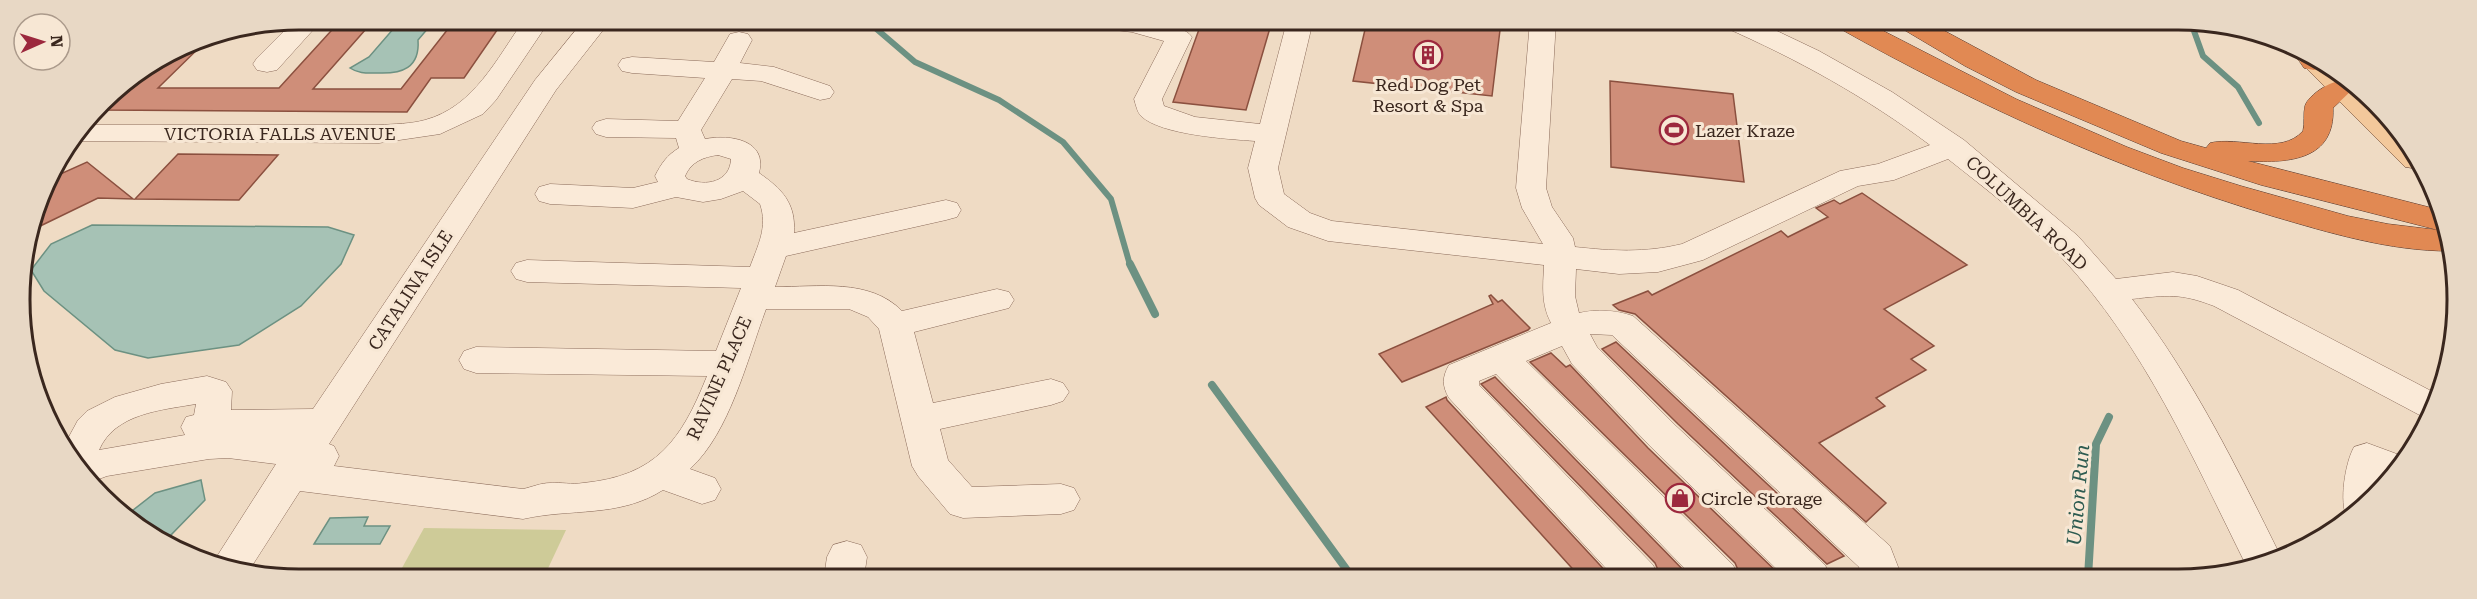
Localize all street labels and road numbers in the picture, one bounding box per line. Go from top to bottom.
street label: VICTORIA FALLS AVENUE [164,123,396,144]
street label: COLUMBIA ROAD [1962,151,2092,275]
street label: CATALINA ISLE [363,226,457,354]
street label: RAVINE PLACE [682,313,756,443]

